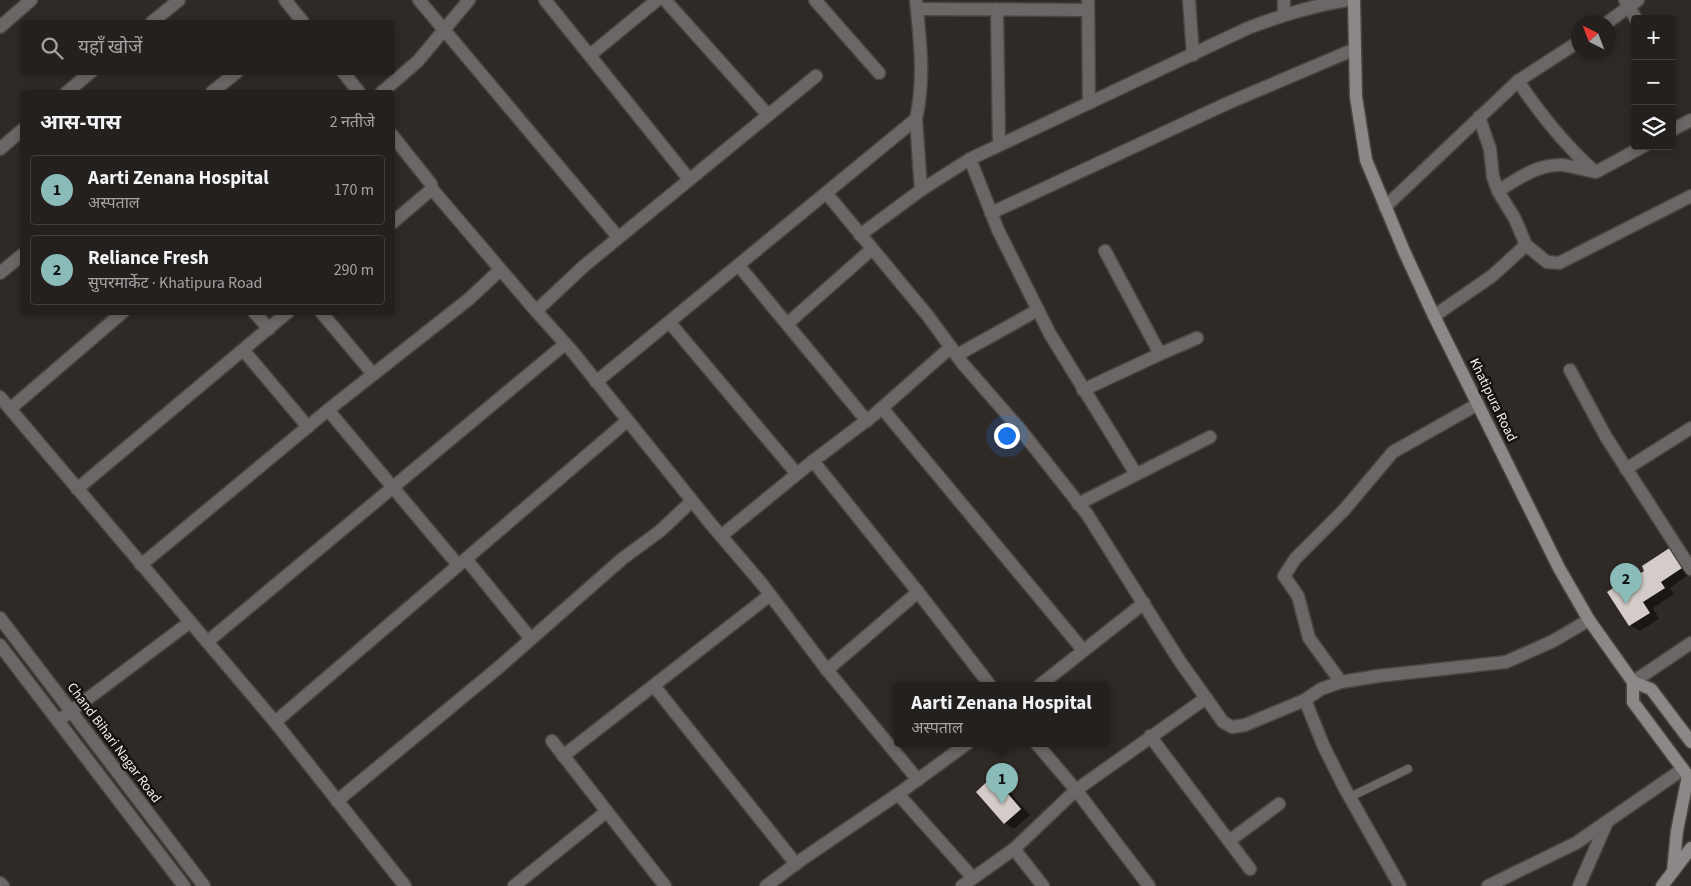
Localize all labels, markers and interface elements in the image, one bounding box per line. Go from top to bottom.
north arrow [1571,15,1616,60]
map controls [1631,15,1676,150]
button: + [1631,15,1676,60]
search box [20,20,395,75]
icon: search [38,34,66,62]
text: यहाँ खोजें [78,34,142,61]
button: − [1631,60,1676,105]
button: layers [1631,105,1676,150]
text: आस-पास [40,107,121,137]
text: 2 नतीजे [330,111,375,133]
text: Aarti Zenana Hospital [88,165,269,192]
text: 1 [53,179,61,201]
text: 170 m [334,179,374,201]
text: अस्पताल [88,192,140,214]
text: Reliance Fresh [88,245,209,272]
text: 2 [53,259,61,281]
text: 290 m [334,259,374,281]
text: सुपरमार्केट · Khatipura Road [88,272,262,294]
street label: Khatipura Road [1464,355,1522,445]
your location [994,423,1020,449]
pin: 2 [1610,563,1642,604]
street label: Chand Bihari Nagar Road [62,679,166,807]
popup [894,682,1109,747]
text: Aarti Zenana Hospital [911,690,1092,717]
text: अस्पताल [911,717,963,739]
pin: 1 [986,763,1018,804]

